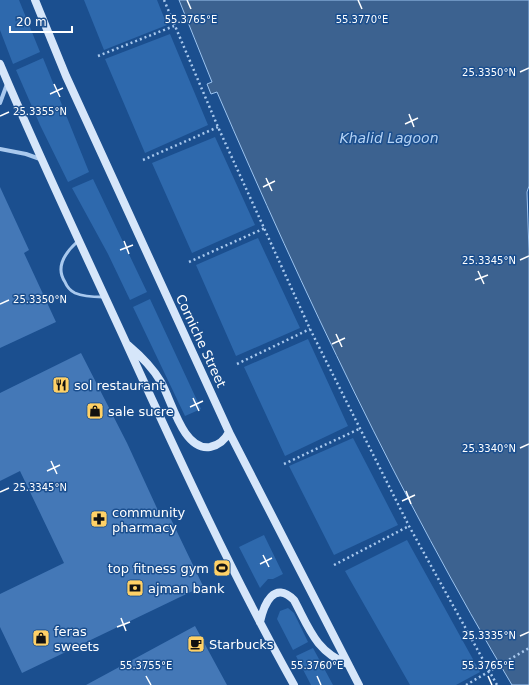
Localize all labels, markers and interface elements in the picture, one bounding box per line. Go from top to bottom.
scale bar [10,8,72,34]
text: 55.3765°E [165,14,217,25]
text: 55.3770°E [336,14,388,25]
text: 20 m [16,15,47,29]
text: 25.3350°N [462,67,516,78]
text: 25.3355°N [13,106,67,117]
water label: Khalid Lagoon [339,130,439,146]
text: 25.3345°N [462,255,516,266]
street label: Corniche Street [173,292,229,390]
text: 25.3350°N [13,294,67,305]
restaurant icon: sol restaurant [51,375,71,395]
place label: sol restaurant [74,378,164,393]
shop icon: sale sucre [85,401,105,421]
place label: sale sucre [108,404,174,419]
text: 25.3340°N [462,443,516,454]
text: 25.3345°N [13,482,67,493]
place label: community pharmacy [112,505,186,535]
pharmacy icon: community pharmacy [89,509,109,529]
sports icon: top fitness gym [212,558,232,578]
place label: top fitness gym [108,561,209,576]
bank icon: ajman bank [125,578,145,598]
place label: ajman bank [148,581,225,596]
place label: feras sweets [54,624,99,654]
shop icon: feras sweets [31,628,51,648]
text: 25.3335°N [462,630,516,641]
cafe icon: Starbucks [186,634,206,654]
place label: Starbucks [209,637,274,652]
text: 55.3755°E [120,660,172,671]
text: 55.3760°E [291,660,343,671]
text: 55.3765°E [462,660,514,671]

